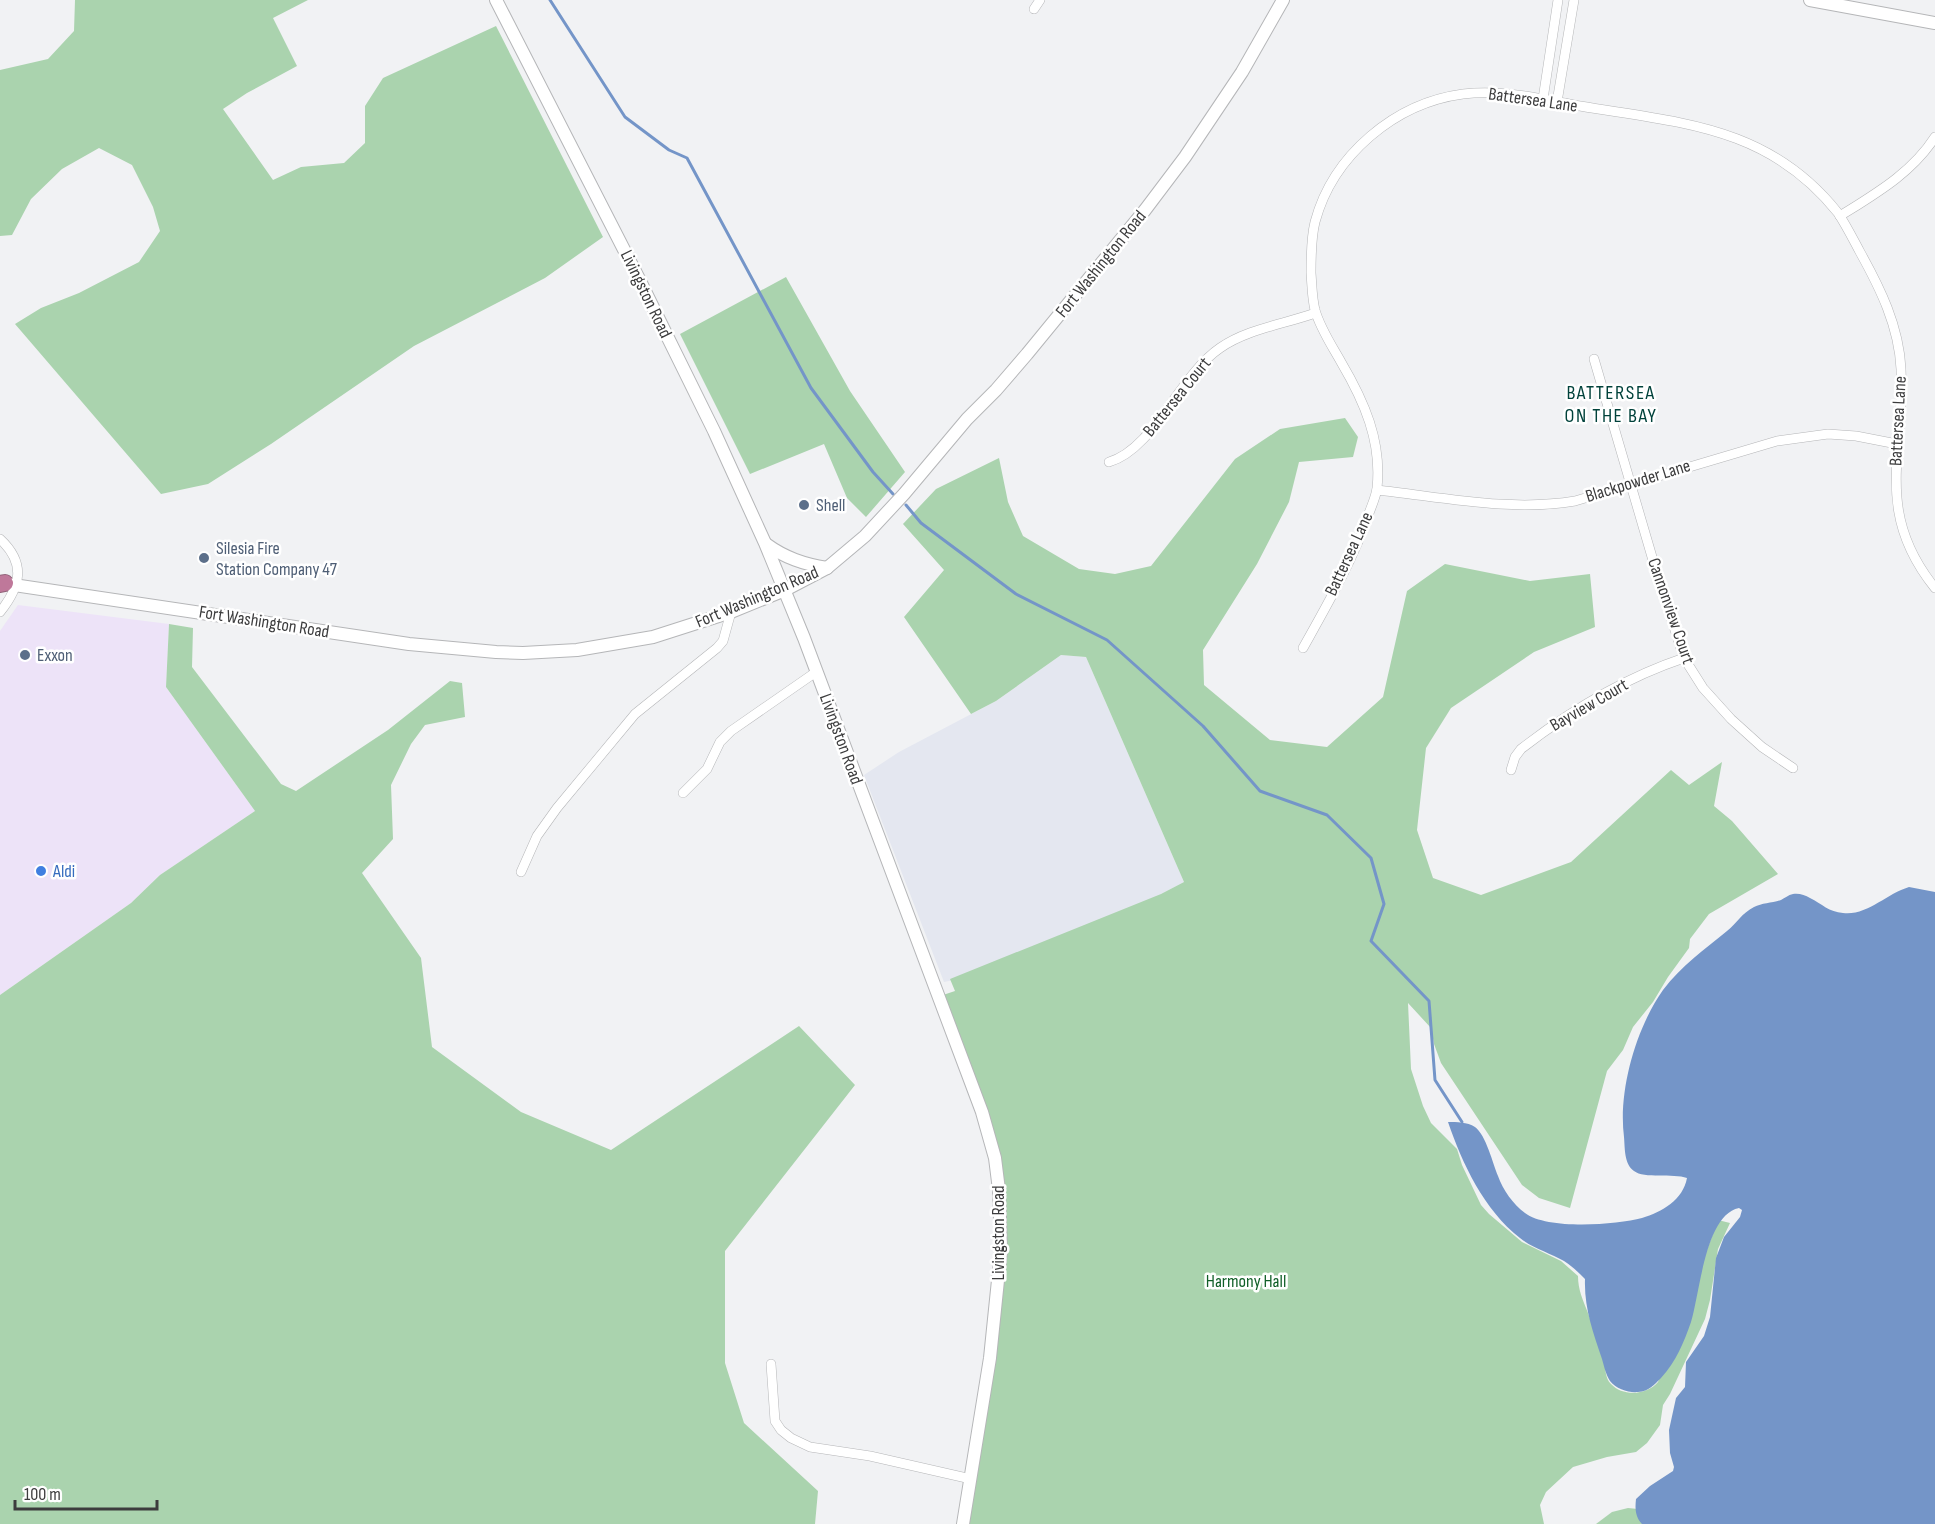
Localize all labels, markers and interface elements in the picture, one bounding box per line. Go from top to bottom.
street label: Battersea Lane [1487,83,1579,117]
street label: Fort Washington Road [1051,206,1151,322]
street label: Livingston Road [616,247,676,341]
street label: Battersea Court [1139,353,1216,441]
street label: Battersea Lane [1885,376,1911,466]
district label: BATTERSEA ON THE BAY [1565,381,1657,428]
street label: Blackpowder Lane [1583,455,1693,507]
place label: Shell [816,495,845,516]
marker: Shell [797,498,811,512]
street label: Battersea Lane [1320,509,1378,599]
place label: Silesia Fire Station Company 47 [216,538,338,580]
marker: Silesia Fire Station Company 47 [197,551,211,565]
street label: Cannonview Court [1643,555,1699,667]
street label: Fort Washington Road [692,562,822,632]
street label: Fort Washington Road [197,601,331,643]
place label: Exxon [37,645,73,666]
marker: Exxon [18,648,32,662]
street label: Bayview Court [1546,674,1632,736]
street label: Livingston Road [815,691,867,787]
place label: Aldi [52,861,75,882]
marker: Aldi [34,864,48,878]
street label: Livingston Road [988,1185,1009,1281]
park label: Harmony Hall [1206,1271,1286,1292]
scale bar [15,1473,158,1511]
text: 100 m [24,1484,61,1505]

